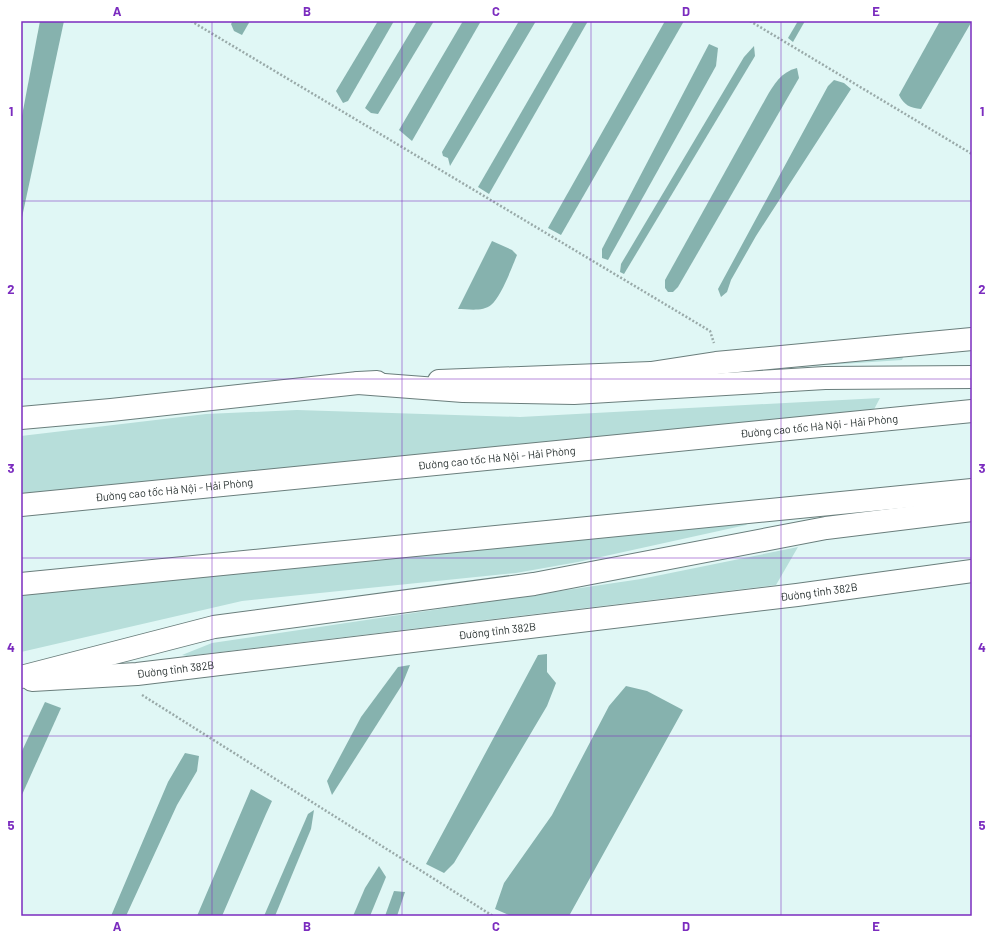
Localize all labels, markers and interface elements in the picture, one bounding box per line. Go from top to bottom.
text: A [113,3,122,19]
text: B [303,3,311,19]
text: C [492,3,500,19]
text: D [682,3,690,19]
text: E [872,3,880,19]
text: 1 [9,103,13,119]
text: 1 [980,103,984,119]
text: 2 [7,281,15,297]
text: 2 [978,281,986,297]
street label: Đường cao tốc Hà Nội - Hải Phòng [740,411,899,440]
street label: Đường cao tốc Hà Nội - Hải Phòng [417,443,576,472]
text: 3 [7,460,15,476]
text: 3 [978,460,986,476]
street label: Đường cao tốc Hà Nội - Hải Phòng [95,475,254,504]
street label: Đường tỉnh 382B [779,580,858,603]
street label: Đường tỉnh 382B [458,619,537,641]
text: 4 [7,639,15,655]
text: 4 [978,639,986,655]
street label: Đường tỉnh 382B [136,658,215,680]
text: 5 [7,817,15,833]
text: 5 [978,817,986,833]
text: A [113,918,122,934]
text: B [303,918,311,934]
text: C [492,918,500,934]
text: D [682,918,690,934]
text: E [872,918,880,934]

